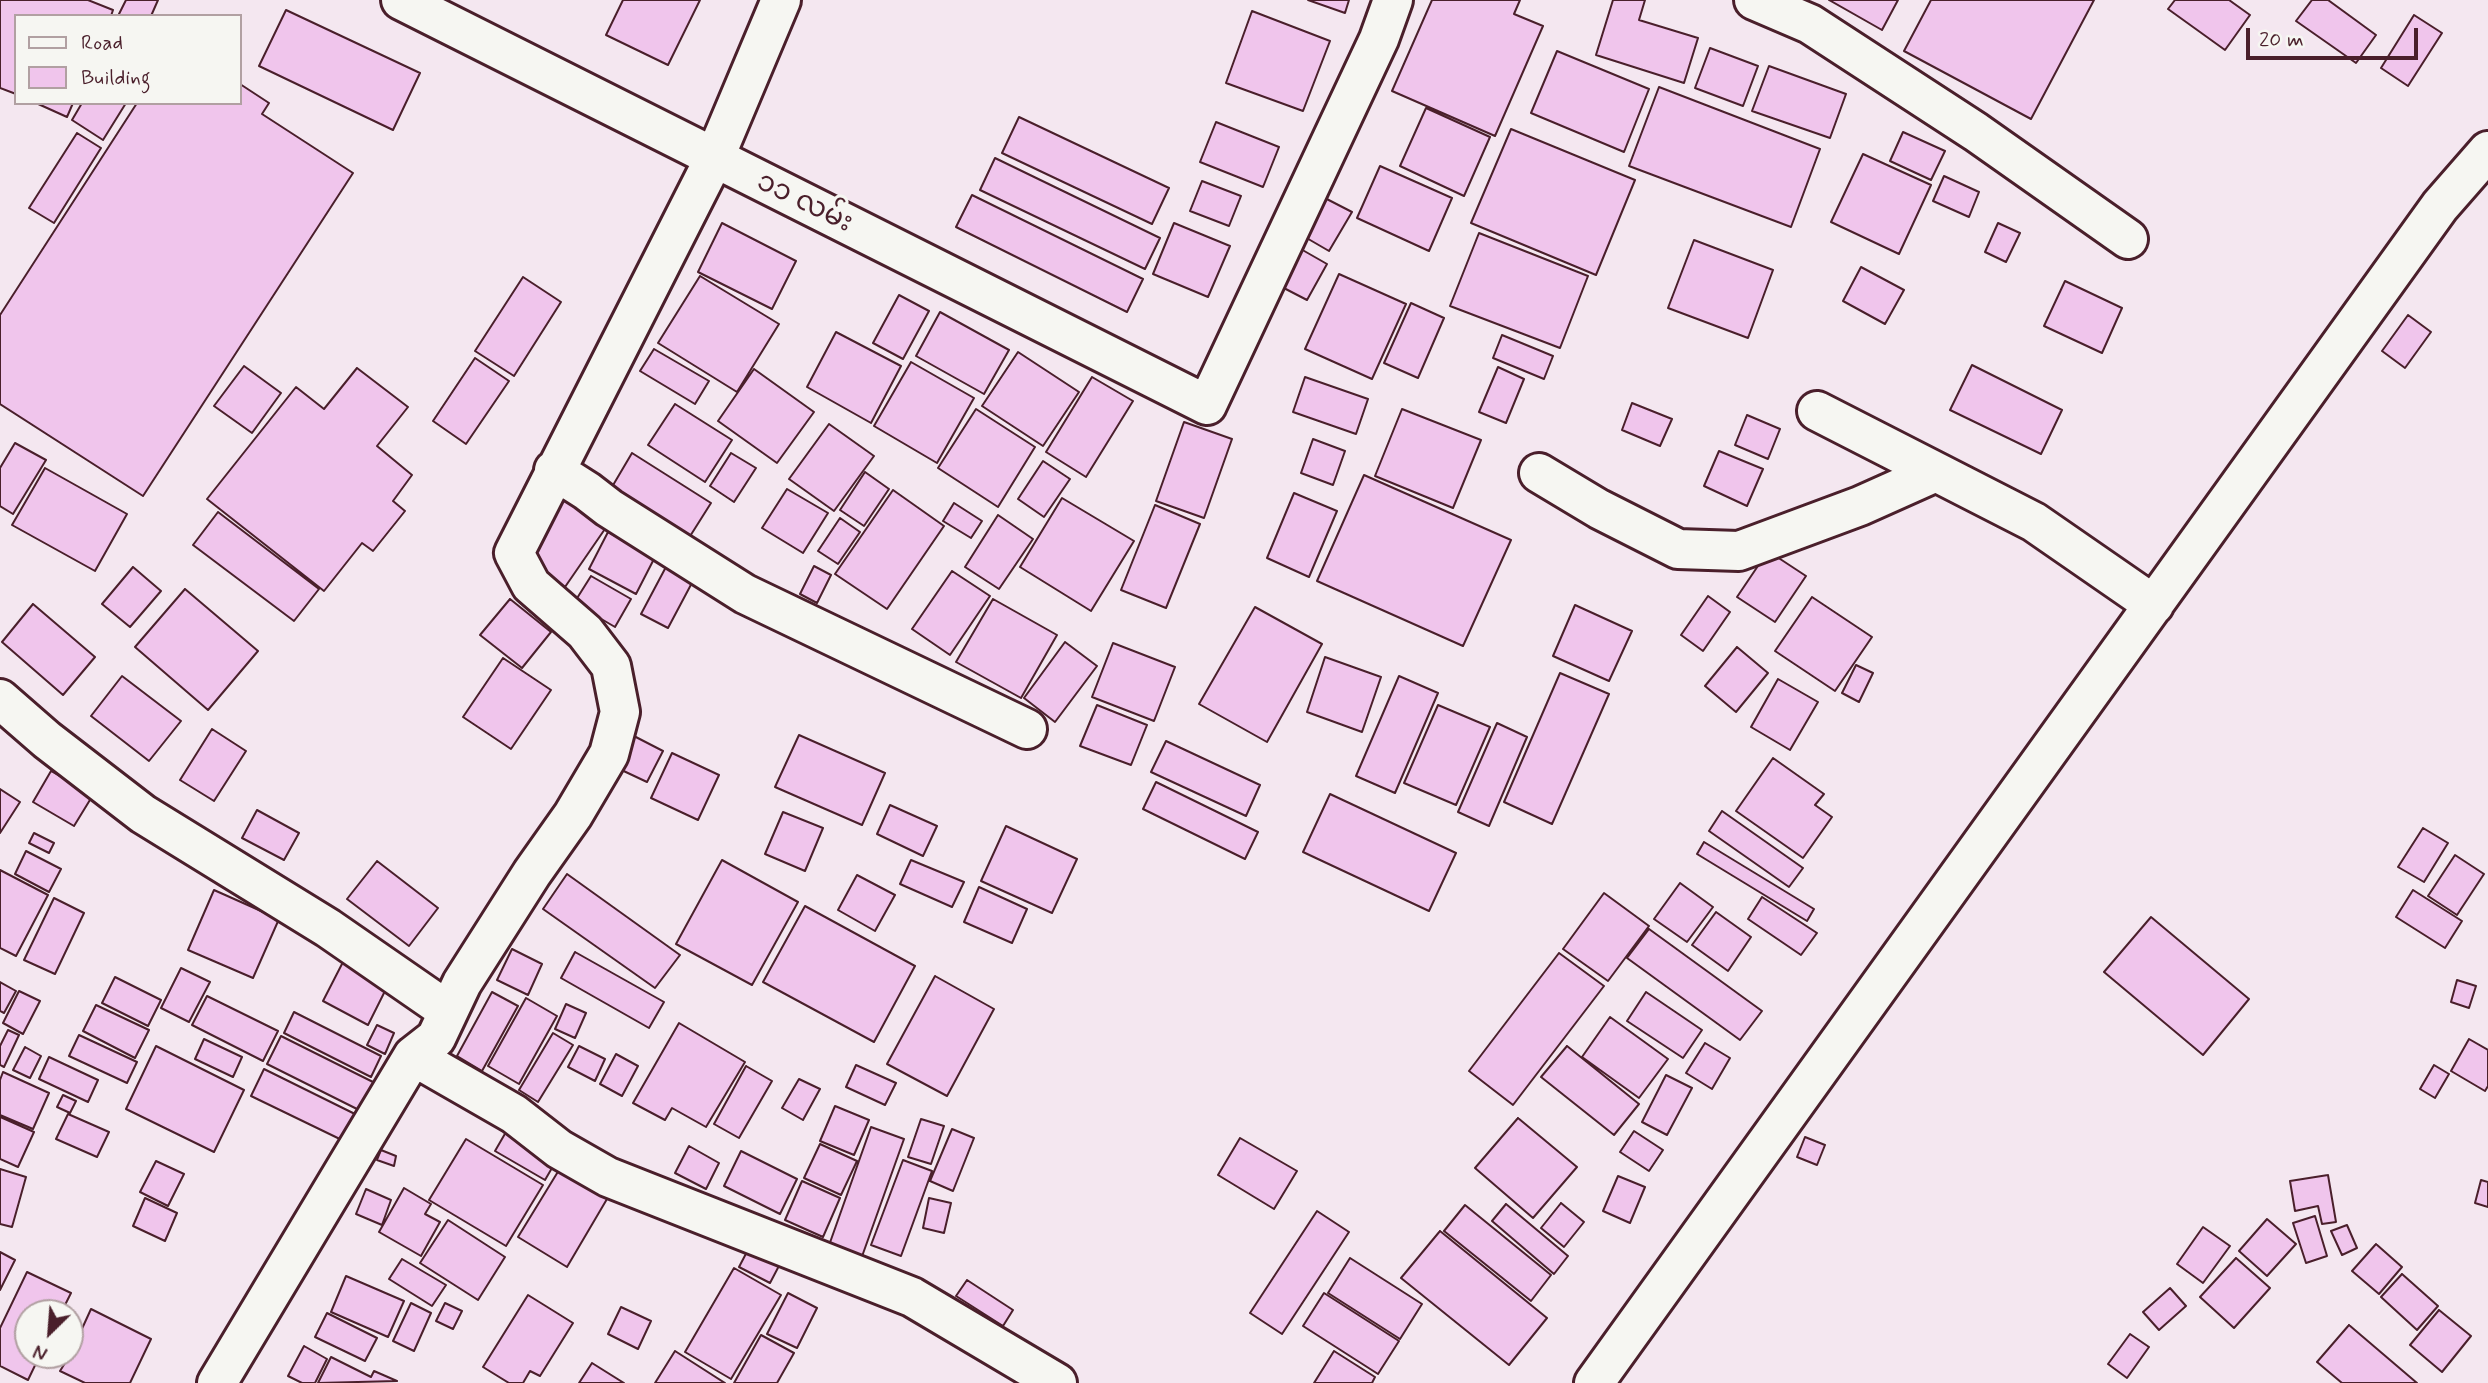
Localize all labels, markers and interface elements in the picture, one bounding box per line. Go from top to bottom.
legend [14,14,242,105]
scale bar [2250,14,2422,58]
text: 20 m [2259,26,2304,54]
text: Road [81,29,123,57]
text: Building [81,64,151,92]
street label: ၁၁ လမ်း [751,166,857,242]
north arrow [14,1299,84,1369]
text: N [30,1338,52,1366]

